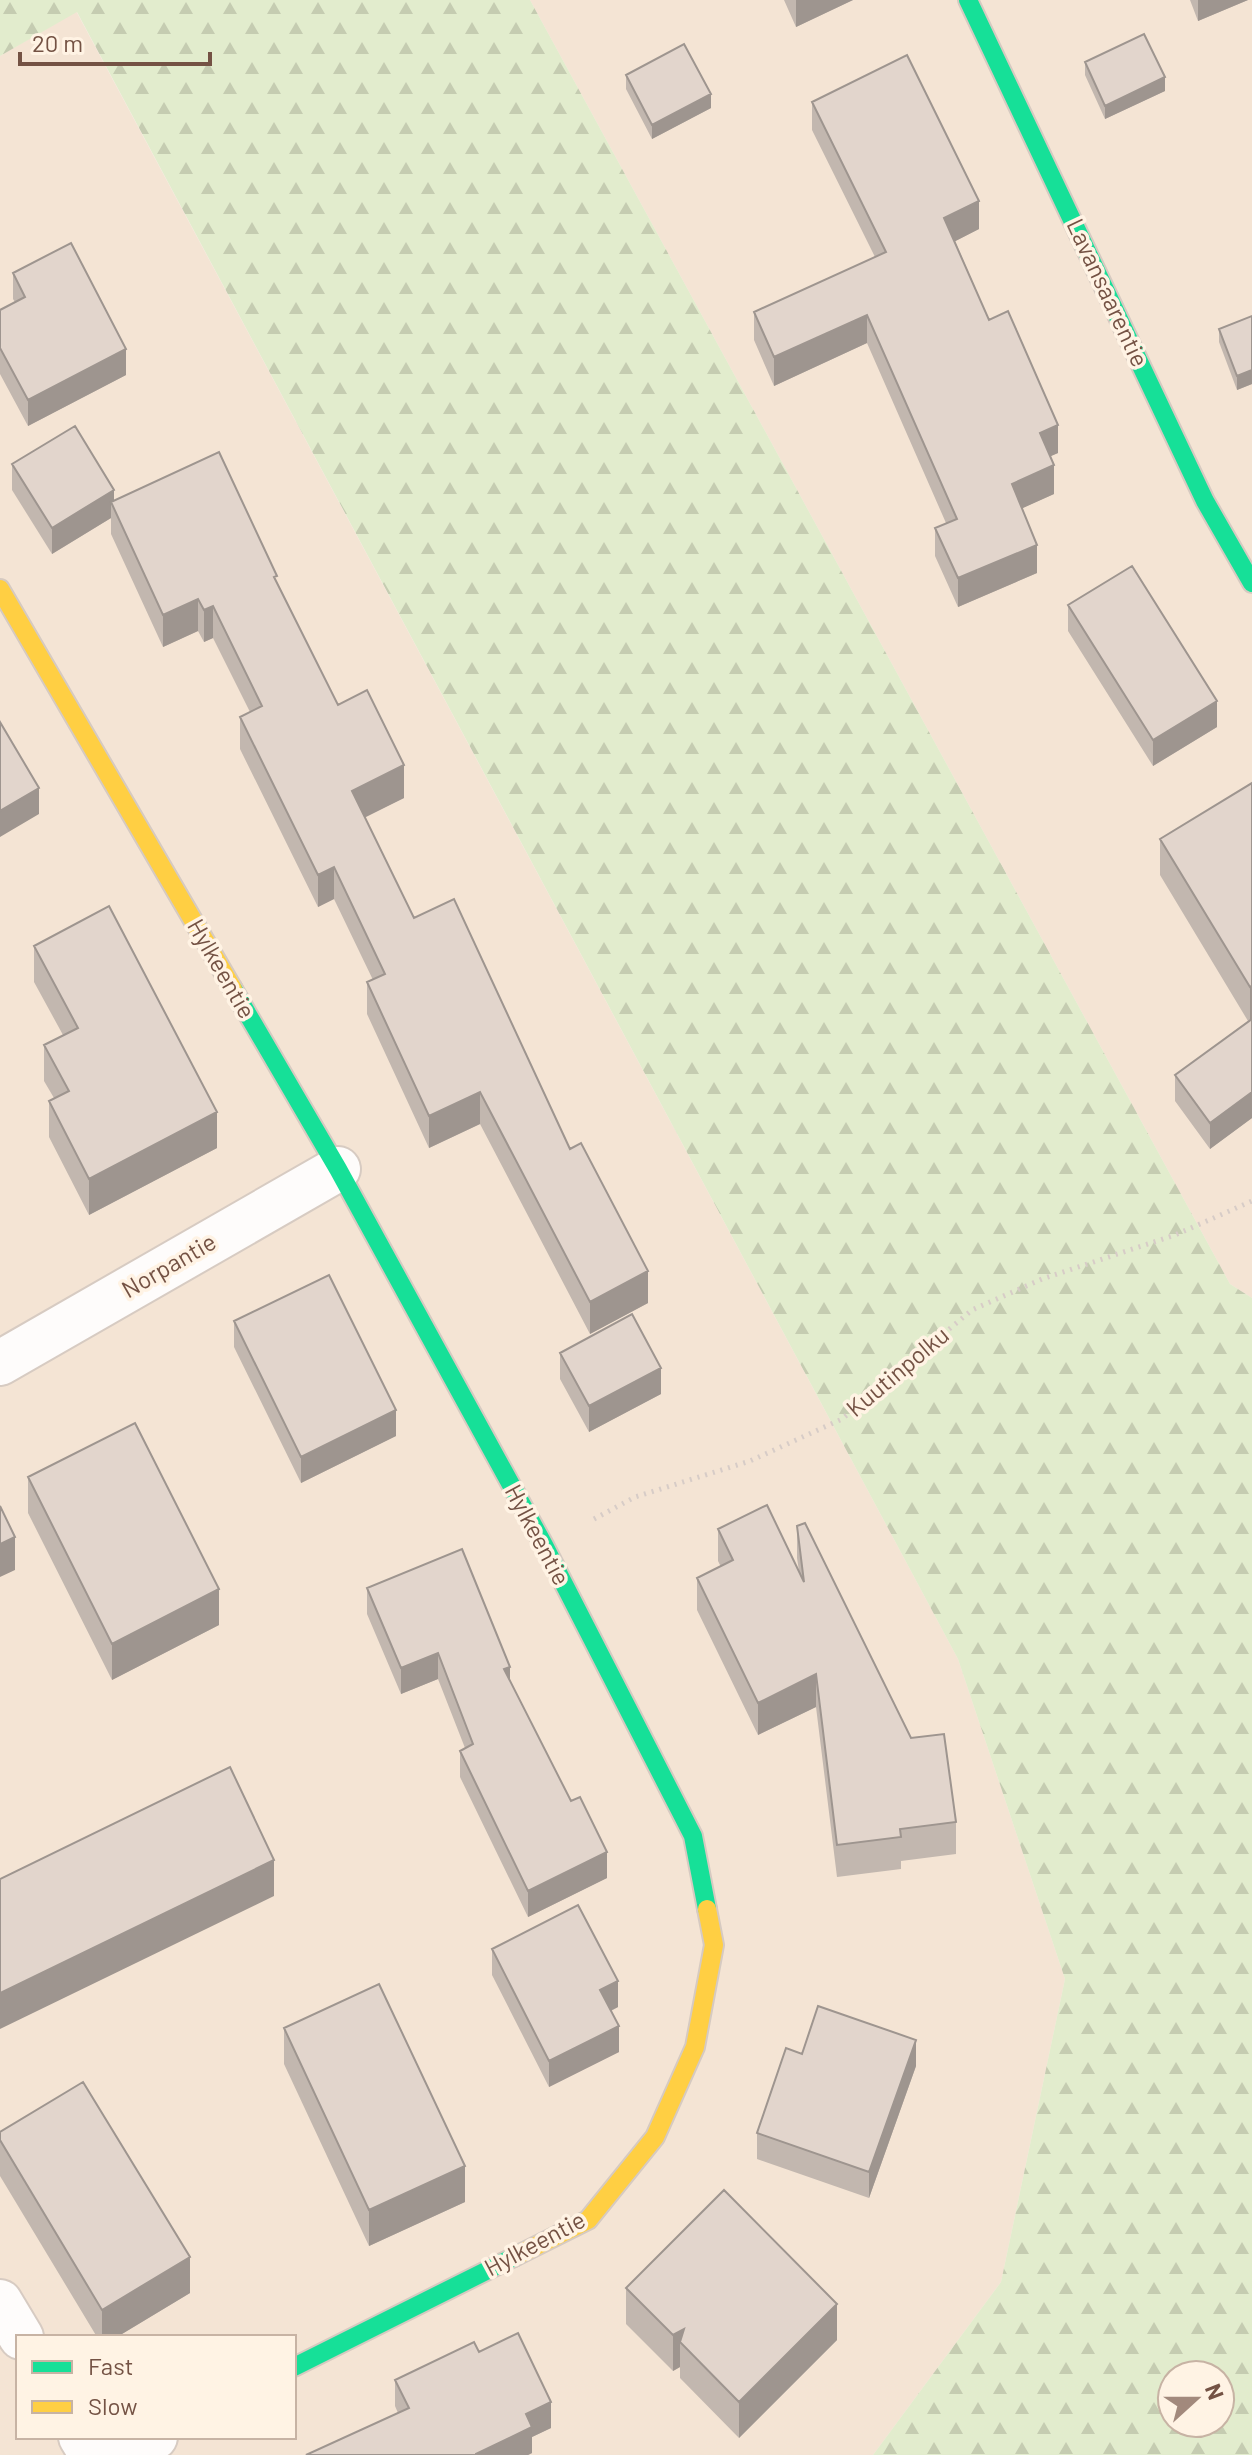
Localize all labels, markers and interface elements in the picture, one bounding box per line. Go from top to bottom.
scale bar [20,16,210,66]
text: 20 m [32,28,83,57]
street label: Lavansaarentie [1061,214,1155,371]
street label: Hylkeentie [182,913,262,1023]
street label: Norpantie [116,1226,221,1303]
street label: Kuutinpolku [840,1320,954,1422]
street label: Hylkeentie [500,1479,577,1590]
street label: Hylkeentie [479,2204,590,2281]
legend [16,2335,296,2439]
text: Fast [88,2351,133,2380]
north arrow [1156,2359,1236,2439]
text: N [1201,2380,1230,2403]
text: Slow [88,2391,137,2420]

